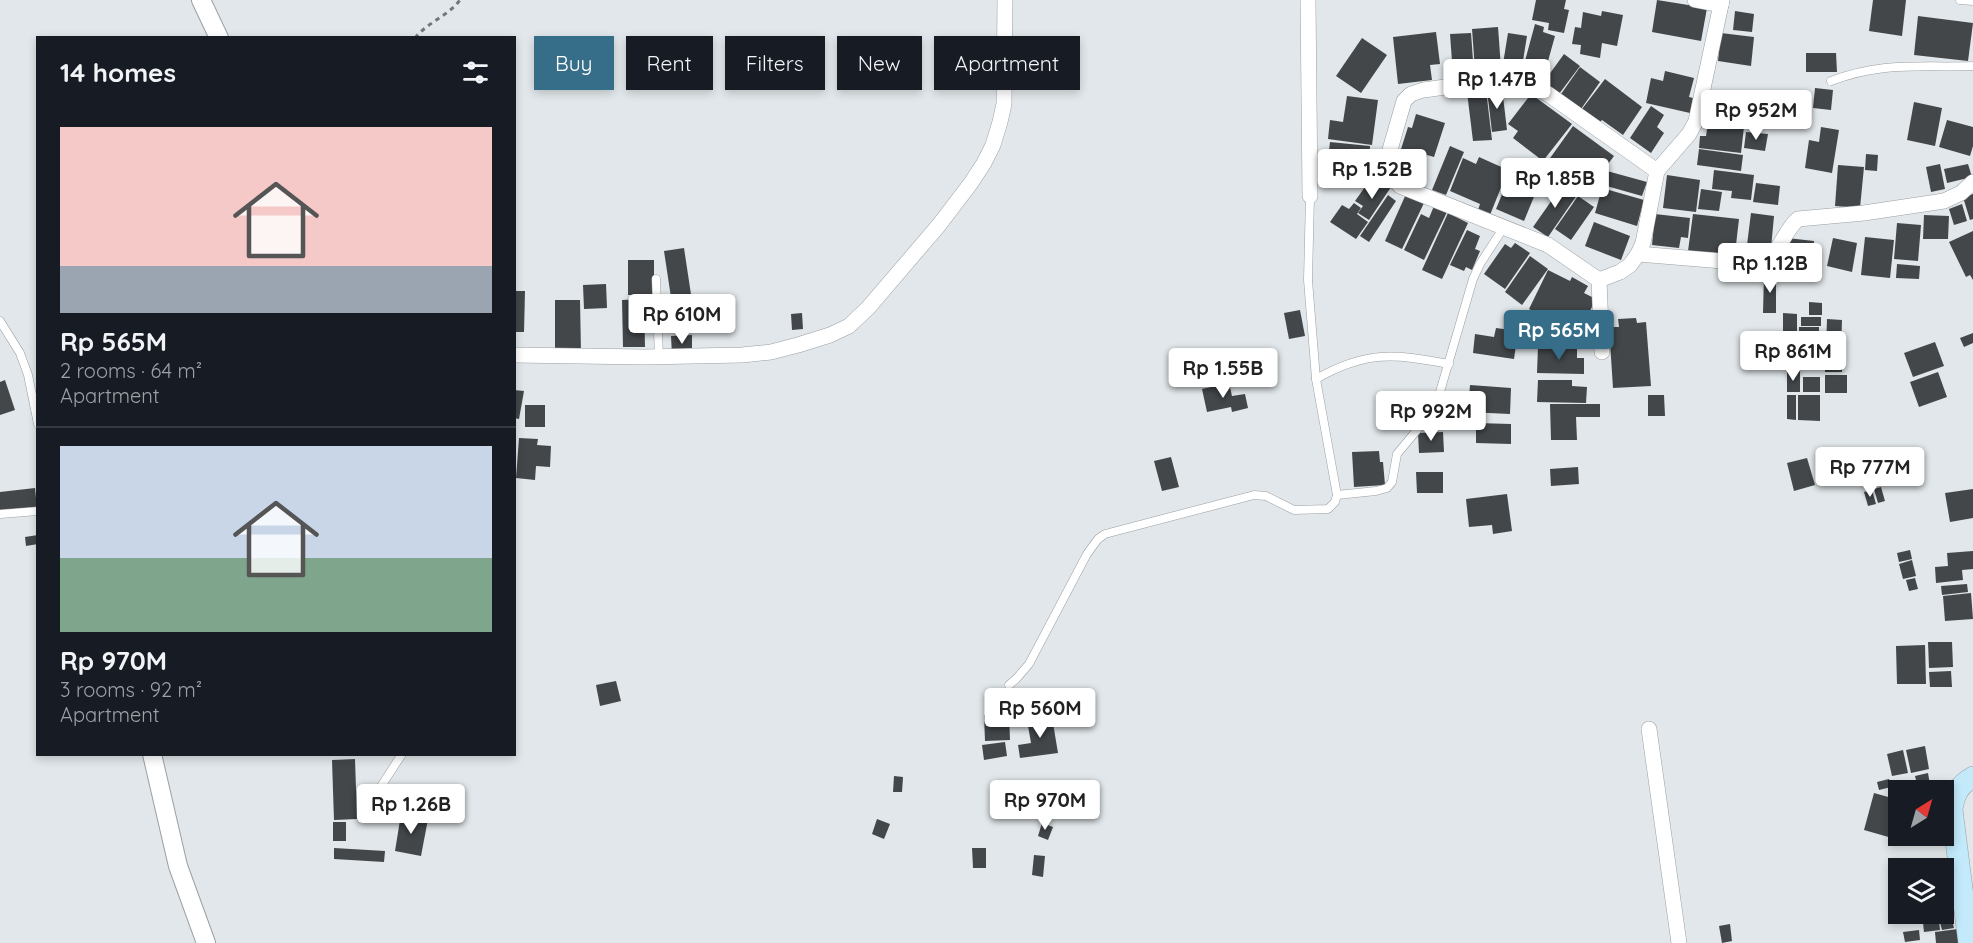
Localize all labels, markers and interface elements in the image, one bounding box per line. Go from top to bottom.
chip: Buy [534,36,614,90]
chip: Rent [626,36,713,90]
chip: Filters [725,36,825,90]
chip: New [837,36,922,90]
chip: Apartment [934,36,1080,90]
text: 14 homes [60,56,176,89]
icon: filters [459,56,492,89]
pin: Rp 1.47B [1435,59,1559,110]
text: Rp 1.47B [1457,66,1537,91]
pin: Rp 952M [1701,90,1811,141]
text: Rp 952M [1715,97,1797,122]
pin: Rp 1.52B [1310,149,1434,200]
text: Rp 1.52B [1332,156,1412,181]
pin: Rp 1.85B [1493,158,1617,209]
text: Rp 1.85B [1515,165,1595,190]
icon: home [222,166,330,274]
pin: Rp 1.12B [1708,243,1832,294]
text: Rp 1.12B [1732,250,1808,275]
pin: Rp 610M [627,294,737,345]
text: Rp 610M [643,301,722,326]
pin: Rp 565M [1504,310,1614,361]
text: Rp 565M [1518,317,1600,342]
text: Rp 565M [60,325,167,358]
pin: Rp 861M [1738,331,1848,382]
text: Rp 861M [1754,338,1832,363]
pin: Rp 1.55B [1161,348,1285,399]
text: Rp 1.55B [1183,355,1263,380]
text: 2 rooms · 64 m² [60,358,202,383]
text: Apartment [60,383,160,408]
pin: Rp 992M [1376,391,1486,442]
text: Rp 992M [1390,398,1472,423]
pin: Rp 777M [1815,447,1925,498]
text: Rp 777M [1829,454,1911,479]
icon: home [222,485,330,593]
text: Rp 970M [60,644,167,677]
text: 3 rooms · 92 m² [60,677,202,702]
pin: Rp 560M [985,688,1095,739]
text: Rp 560M [998,695,1082,720]
text: Apartment [60,702,160,727]
pin: Rp 970M [990,780,1100,831]
north arrow [1888,780,1954,846]
map controls [1888,780,1954,924]
pin: Rp 1.26B [349,784,473,835]
text: Rp 970M [1004,787,1086,812]
text: Rp 1.26B [371,791,451,816]
button: layers [1888,858,1954,924]

